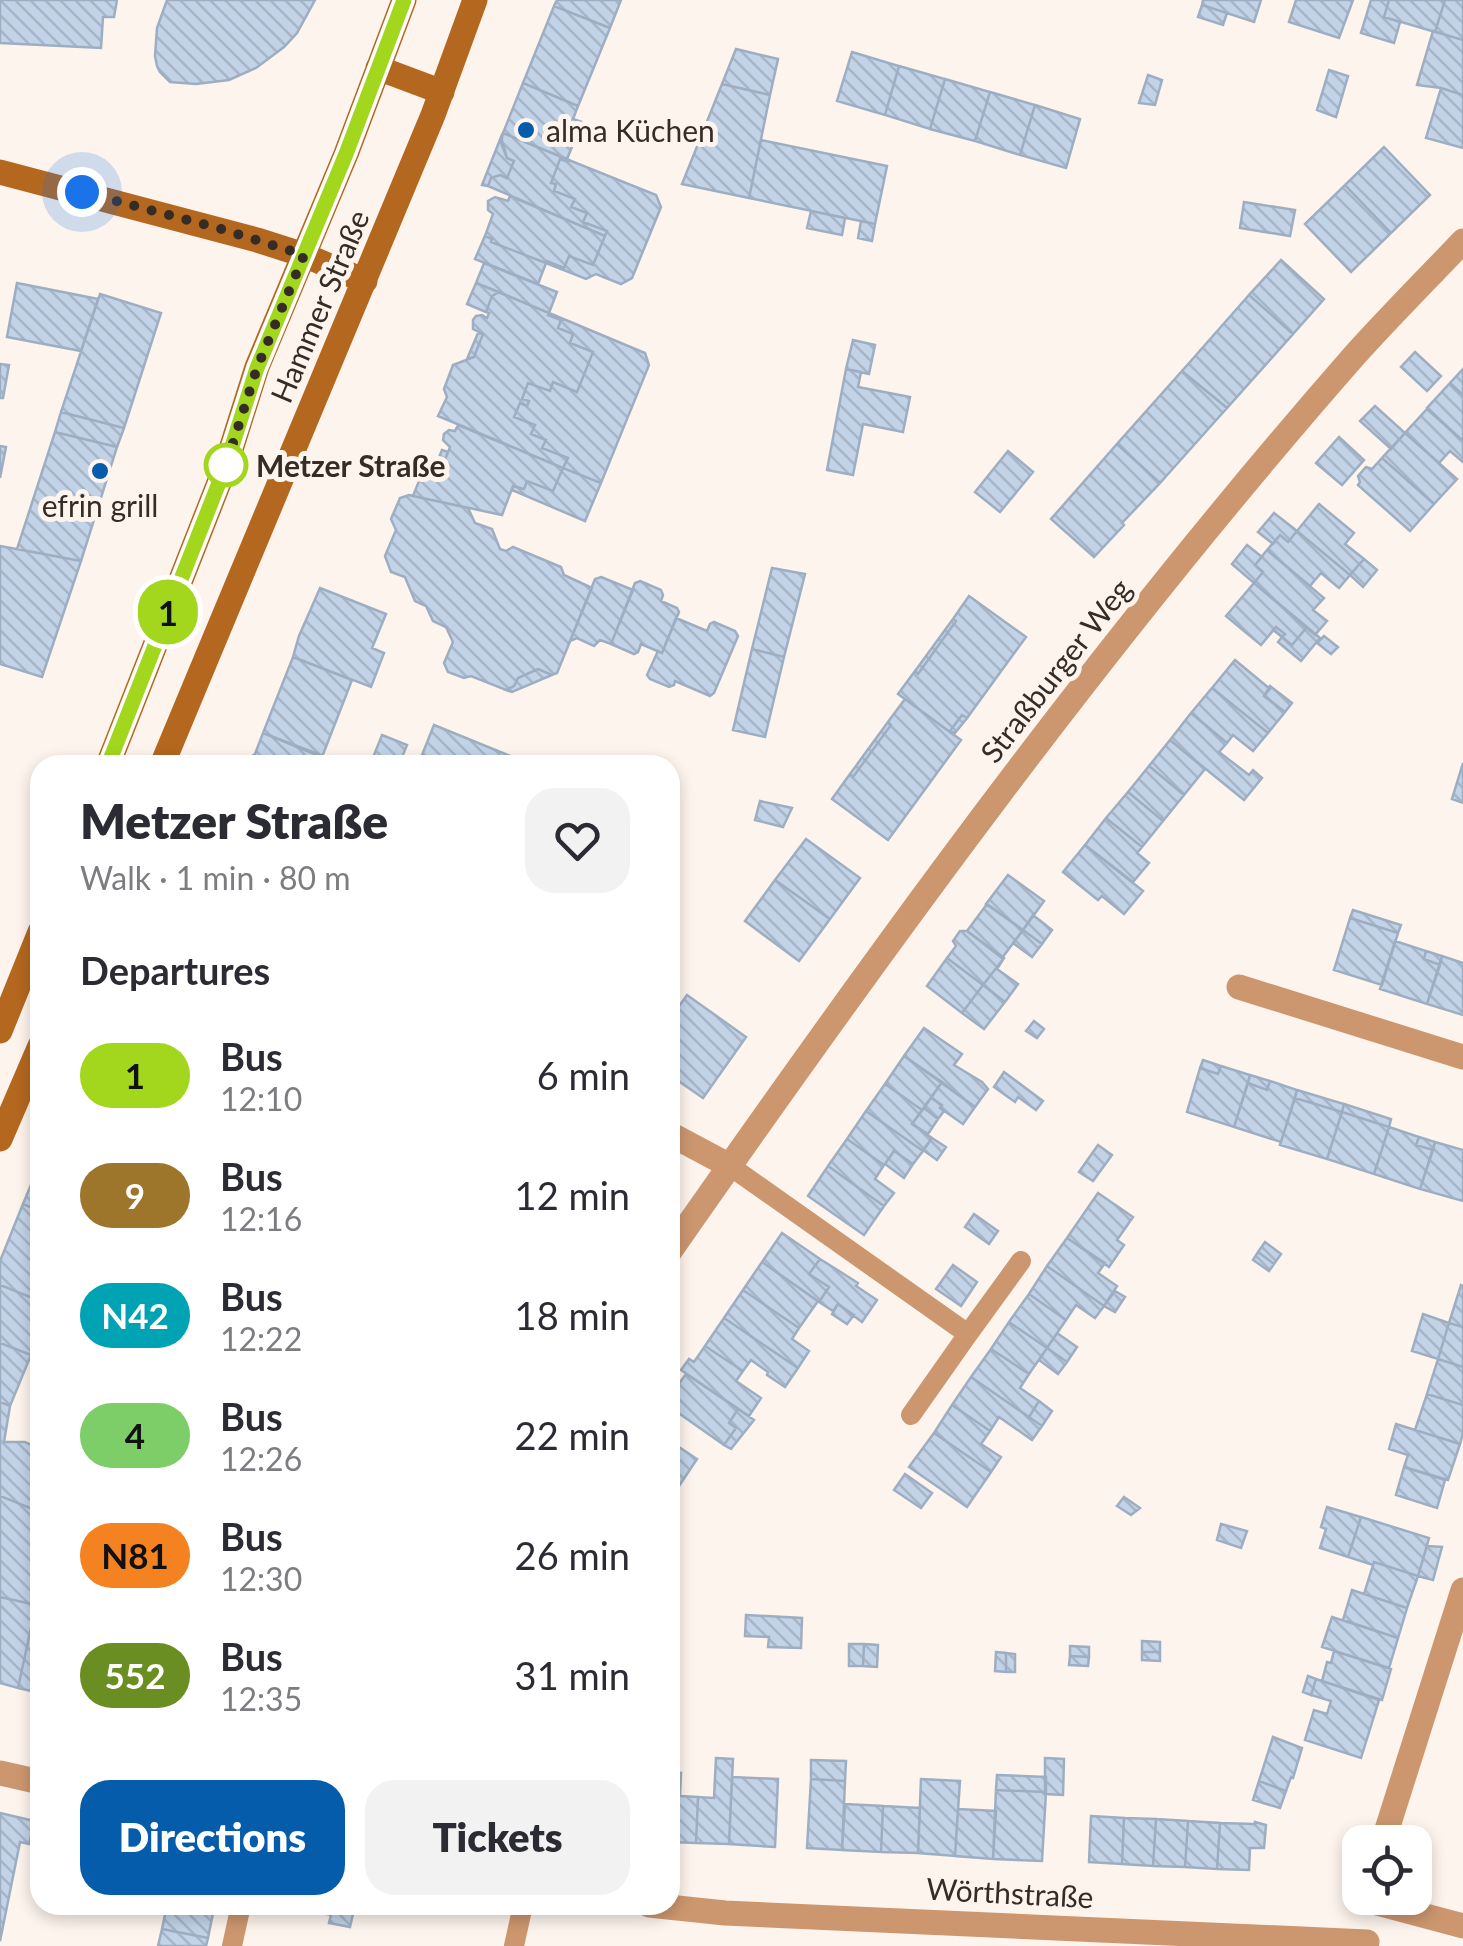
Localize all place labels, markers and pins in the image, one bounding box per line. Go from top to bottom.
place label: alma Küchen [546,112,715,148]
marker: alma Küchen [515,119,537,141]
marker: Metzer Straße [205,444,247,486]
place label: Metzer Straße [256,447,446,483]
marker: efrin grill [89,460,111,482]
place label: efrin grill [42,487,158,523]

